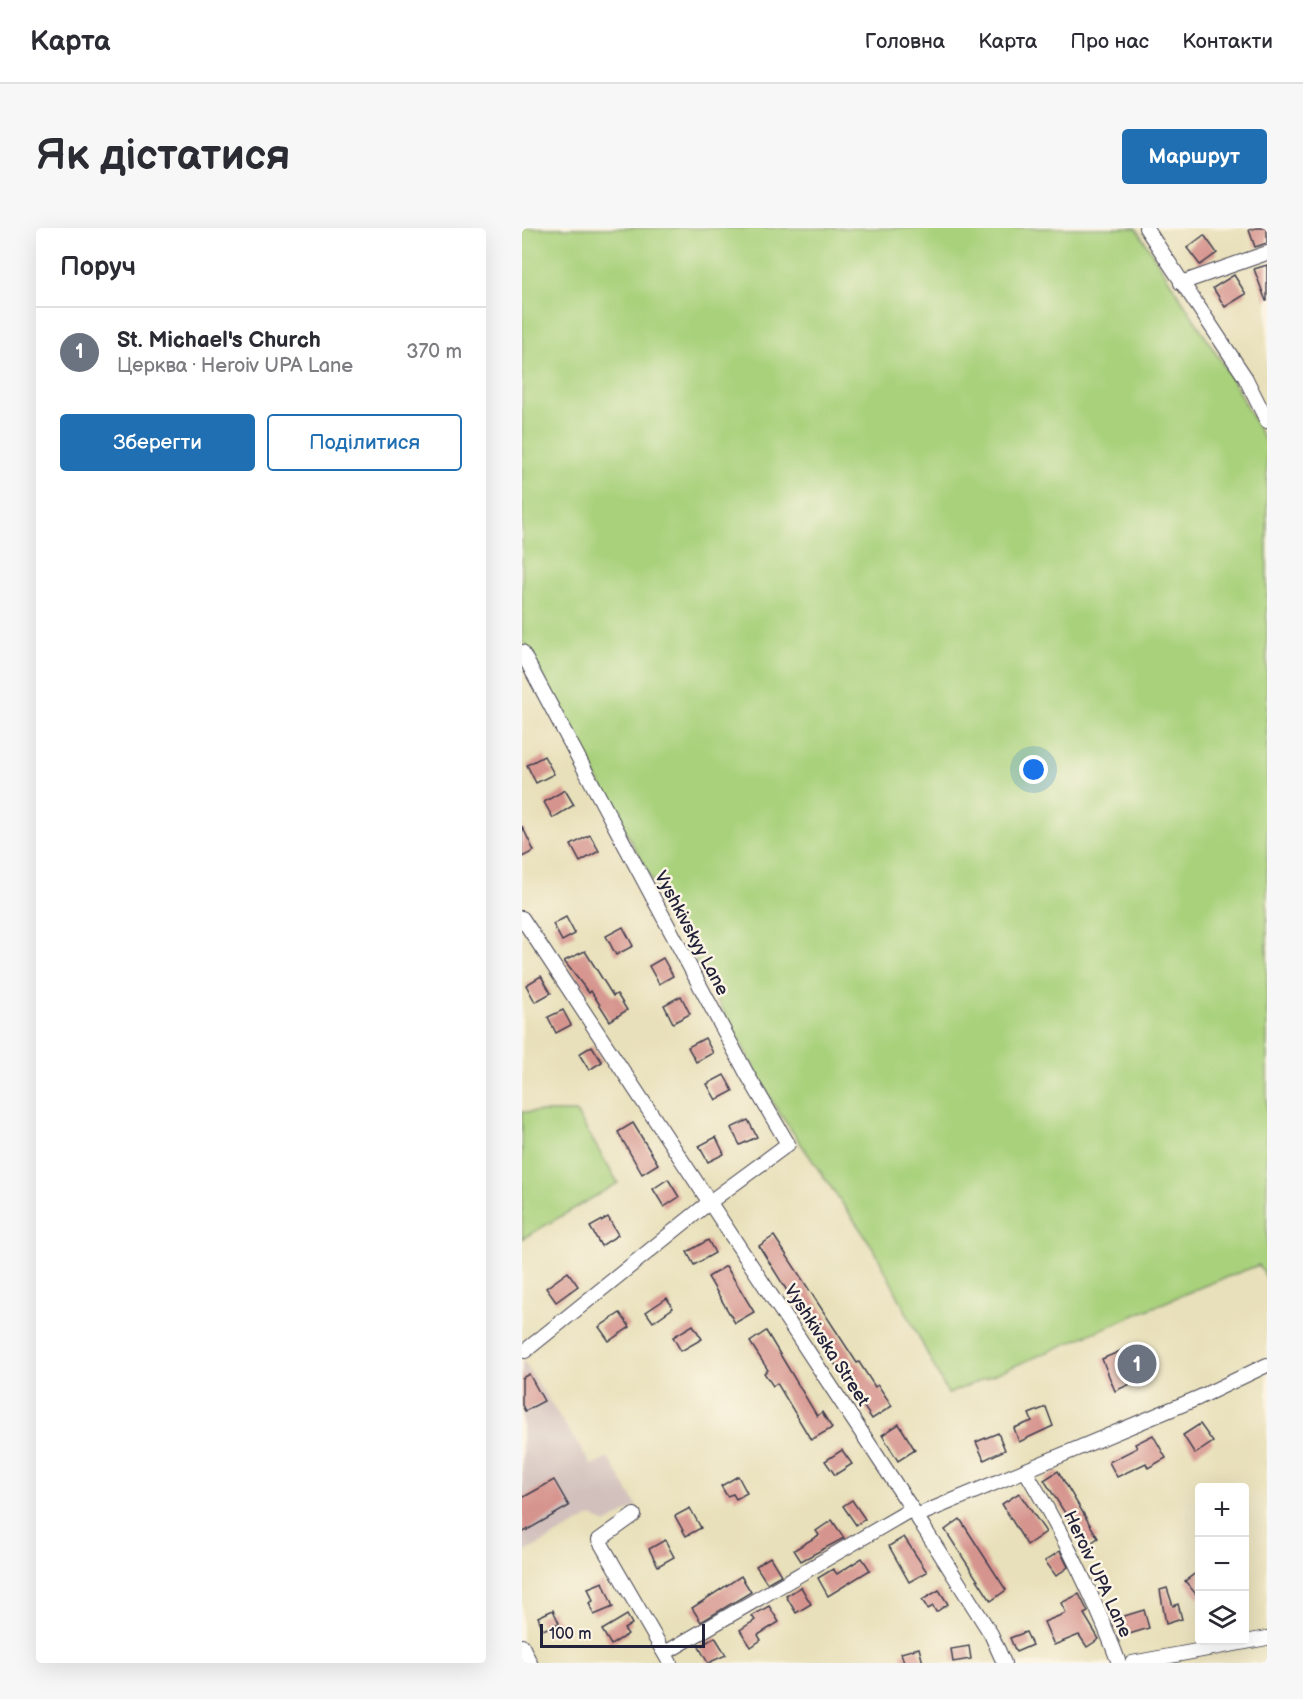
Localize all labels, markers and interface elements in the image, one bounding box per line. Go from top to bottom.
text: Карта [30,25,110,58]
text: Головна [865,29,945,54]
text: Карта [978,29,1037,54]
text: Про нас [1070,29,1149,54]
text: Контакти [1182,29,1273,54]
button: Маршрут [1122,129,1267,184]
text: Як дістатися [36,131,290,182]
text: Поруч [60,252,136,283]
text: St. Michael's Church [117,327,321,354]
text: 1 [75,340,84,364]
text: 370 m [406,340,462,364]
text: Церква · Heroiv UPA Lane [117,354,353,378]
button: Зберегти [60,414,255,471]
button: Поділитися [267,414,462,471]
your location [1019,755,1048,784]
street label: Vyshkivskyy Lane [650,867,733,999]
street label: Vyshkivska Street [780,1281,874,1410]
pin: 1 [1118,1342,1156,1386]
map controls [1195,1483,1249,1645]
button: + [1195,1483,1249,1537]
street label: Heroiv UPA Lane [1059,1508,1136,1641]
button: − [1195,1537,1249,1591]
button: layers [1195,1591,1249,1645]
scale bar [540,1621,705,1648]
text: 100 m [549,1625,592,1644]

